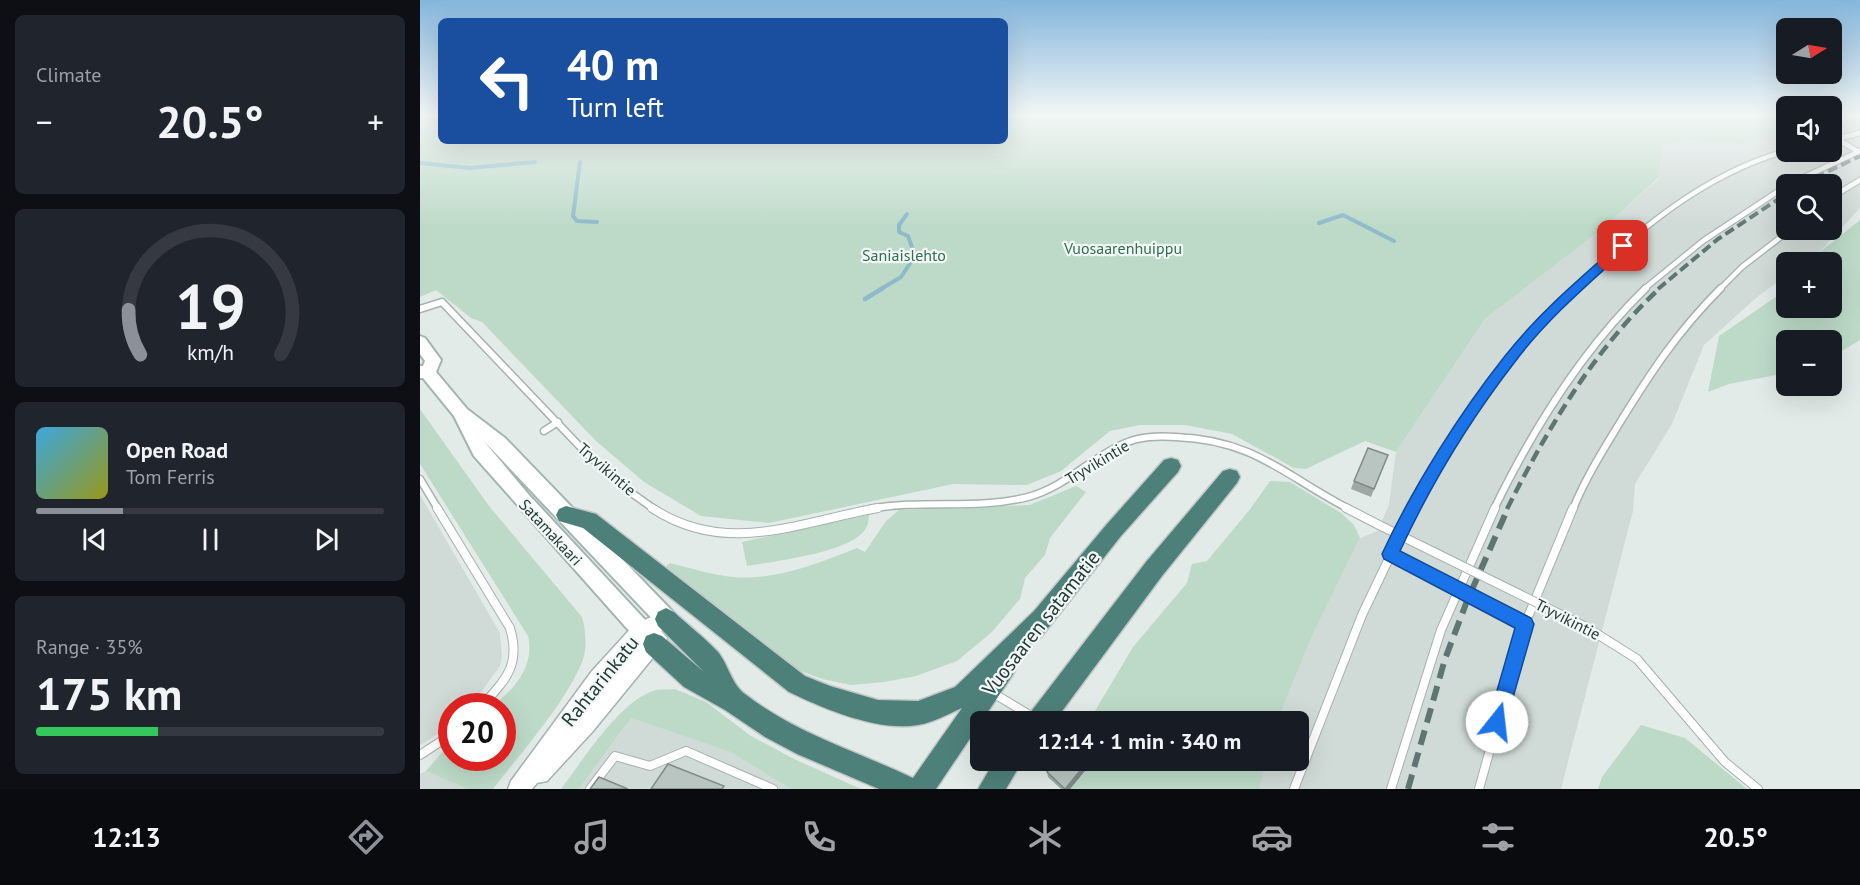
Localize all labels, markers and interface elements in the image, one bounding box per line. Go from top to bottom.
north arrow [1776,18,1842,84]
map controls [1776,18,1842,396]
text: 40 m [567,37,659,92]
icon: left [468,42,546,120]
text: Climate [36,62,102,88]
text: Turn left [567,90,664,124]
text: 20.5° [156,92,264,150]
button: sound [1776,96,1842,162]
text: − [36,100,53,143]
text: + [367,100,384,143]
button: search [1776,174,1842,240]
pin [1597,220,1648,271]
icon: arrive [1606,229,1639,262]
park label: Vuosaarenhuippu [1063,238,1182,258]
park label: Saniaislehto [862,245,946,265]
button: + [1776,252,1842,318]
text: 19 [175,265,245,346]
button: − [1776,330,1842,396]
text: km/h [186,338,233,366]
street label: Tryvikintie [1062,435,1132,489]
text: Open Road [126,436,228,464]
street label: Tryvikintie [574,438,640,500]
text: Tom Ferris [126,464,215,490]
street label: Satamakaari [515,494,587,570]
icon: previous [78,523,111,556]
icon: pause [194,523,227,556]
icon: next [310,523,343,556]
street label: Vuosaaren satamatie [976,545,1106,701]
street label: Tryvikintie [1532,594,1604,644]
street label: Rahtarinkatu [555,630,645,732]
text: Range · 35% [36,634,143,660]
text: 175 km [36,664,182,722]
position arrow [1465,690,1529,754]
speed limit sign: 20 [438,693,516,771]
text: 12:14 · 1 min · 340 m [1038,727,1241,755]
icon: directions [345,816,387,858]
icon: music [571,816,613,858]
icon: phone [798,816,840,858]
icon: climate [1024,816,1066,858]
icon: car [1251,816,1293,858]
icon: filters [1477,816,1519,858]
text: 12:13 [92,820,161,854]
text: 20.5° [1703,820,1768,854]

